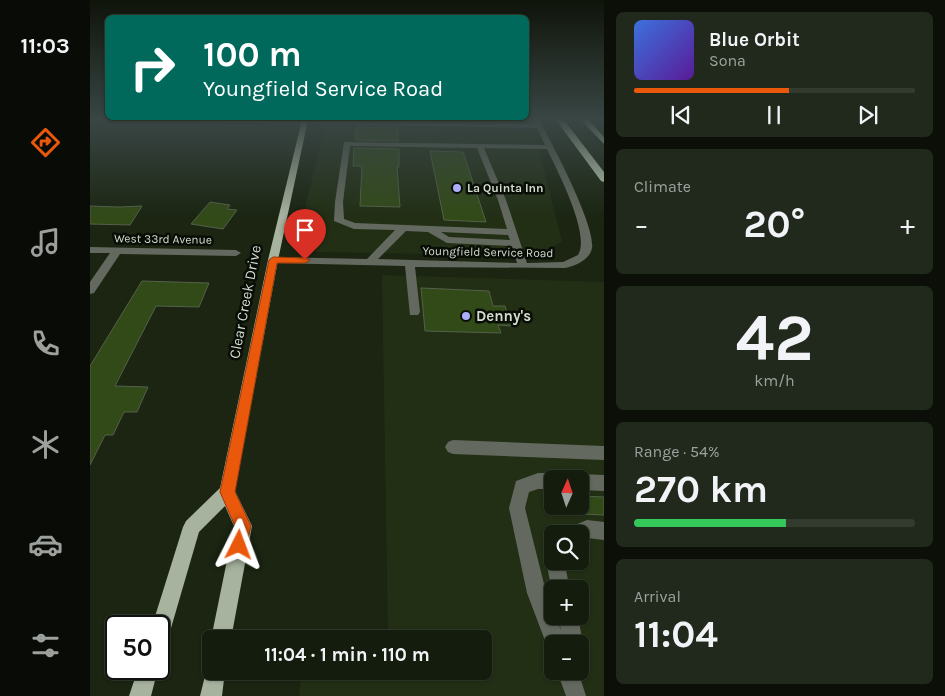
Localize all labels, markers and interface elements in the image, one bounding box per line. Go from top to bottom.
text: Blue Orbit [709,29,800,51]
text: 11:03 [20,33,70,59]
text: 100 m [203,34,302,75]
icon: right [120,35,185,100]
text: Sona [709,51,746,70]
text: Youngfield Service Road [203,76,443,102]
icon: previous [667,101,695,129]
icon: pause [760,101,788,129]
icon: next [854,101,882,129]
icon: directions [28,125,63,160]
text: Climate [634,177,691,196]
place label: La Quinta Inn [467,181,544,195]
marker: La Quinta Inn [451,182,463,194]
text: 20° [744,202,805,247]
text: − [634,208,649,241]
text: + [900,208,915,241]
pin [284,209,326,260]
icon: arrive [291,216,319,244]
icon: music [28,225,63,260]
street label: West 33rd Avenue [114,231,212,247]
street label: Clear Creek Drive [225,244,265,360]
street label: Youngfield Service Road [422,244,554,260]
text: 42 [735,300,814,376]
place label: Denny's [476,307,531,325]
marker: Denny's [460,310,472,322]
icon: phone [28,326,63,361]
text: km/h [754,371,795,390]
icon: climate [28,427,63,462]
text: Range · 54% [634,442,720,461]
text: 270 km [634,467,768,512]
north arrow [544,470,589,515]
map controls [544,470,589,680]
position arrow [212,518,264,570]
button: search [544,525,589,570]
icon: car [28,527,63,562]
button: + [544,580,589,625]
text: Arrival [634,587,681,606]
text: 11:04 [634,612,718,657]
speed limit sign: 50 [105,615,170,680]
icon: filters [28,628,63,663]
button: − [544,635,589,680]
text: 11:04 · 1 min · 110 m [264,644,430,666]

